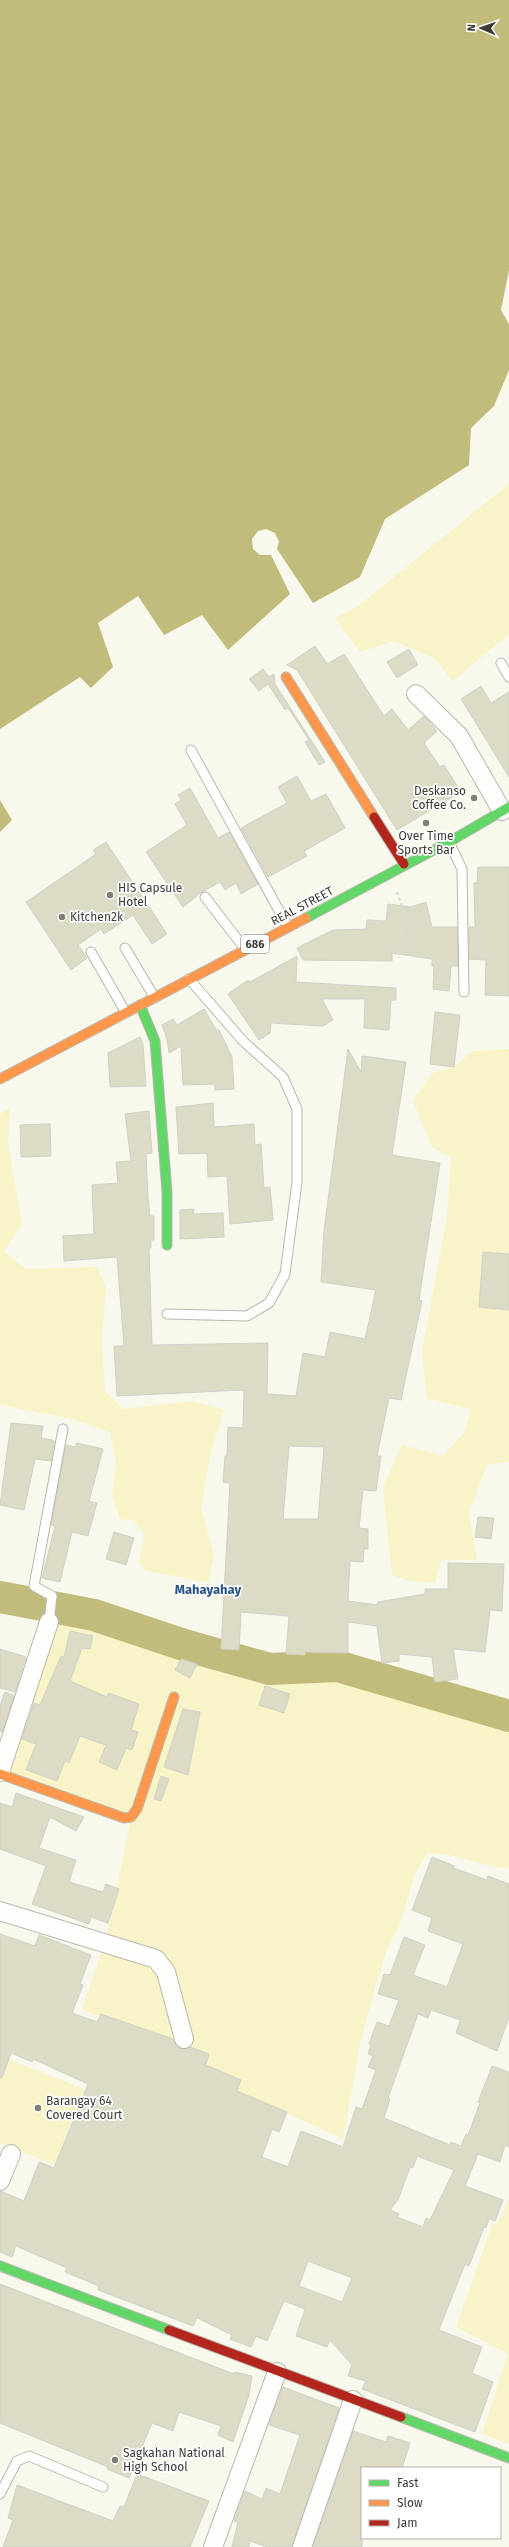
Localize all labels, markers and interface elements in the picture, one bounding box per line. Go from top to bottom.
north arrow [461,8,501,48]
text: N [465,24,478,32]
place label: Deskanso Coffee Co. [412,784,466,812]
marker: Deskanso Coffee Co. [469,793,479,803]
marker: Over Time Sports Bar [421,818,431,828]
place label: Over Time Sports Bar [398,829,455,857]
place label: HIS Capsule Hotel [118,881,182,909]
street label: REAL STREET [268,883,336,928]
marker: HIS Capsule Hotel [105,890,115,900]
place label: Kitchen2k [70,910,124,924]
marker: Kitchen2k [57,912,67,922]
road number: 686 [241,935,269,953]
district label: Mahayahay [175,1582,242,1597]
place label: Barangay 64 Covered Court [46,2094,123,2122]
marker: Barangay 64 Covered Court [33,2103,43,2113]
place label: Sagkahan National High School [123,2446,225,2474]
marker: Sagkahan National High School [110,2455,120,2465]
legend [361,2467,501,2539]
text: Fast [397,2476,419,2490]
text: Slow [397,2496,423,2510]
text: Jam [397,2516,417,2530]

